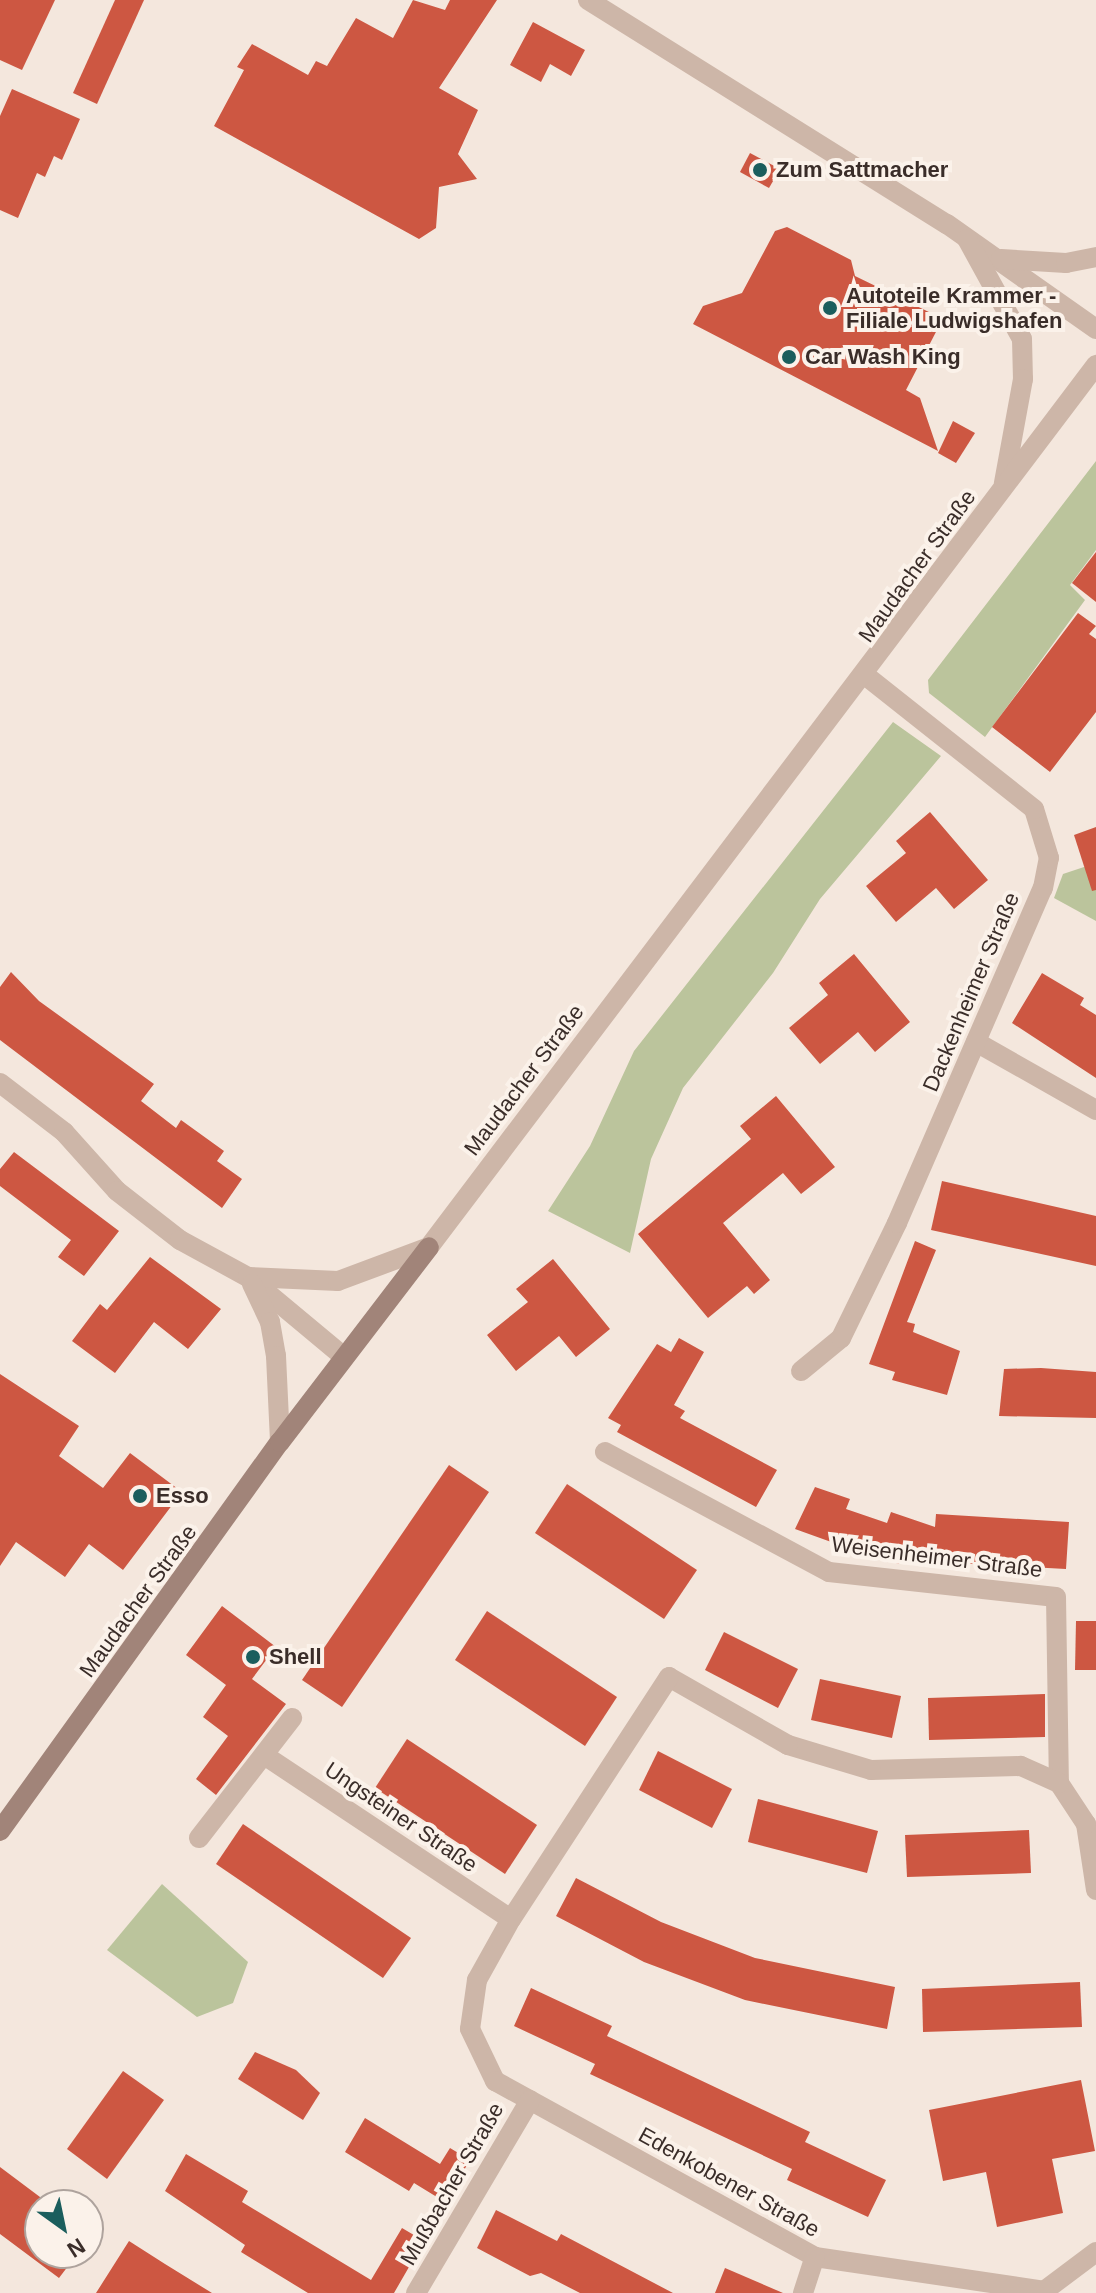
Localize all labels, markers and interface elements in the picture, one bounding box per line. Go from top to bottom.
place label: Zum Sattmacher [776,157,948,183]
marker: Zum Sattmacher [751,161,769,179]
place label: Autoteile Krammer - Filiale Ludwigshafen [846,282,1062,334]
marker: Autoteile Krammer - Filiale Ludwigshafen [821,299,839,317]
place label: Car Wash King [805,344,961,370]
marker: Car Wash King [780,348,798,366]
street label: Maudacher Straße [853,485,981,647]
street label: Dackenheimer Straße [917,888,1025,1096]
street label: Maudacher Straße [459,999,589,1161]
place label: Esso [156,1483,209,1509]
marker: Esso [131,1487,149,1505]
street label: Maudacher Straße [74,1520,202,1682]
street label: Weisenheimer Straße [830,1531,1044,1583]
place label: Shell [269,1644,322,1670]
marker: Shell [244,1648,262,1666]
street label: Ungsteiner Straße [320,1756,482,1878]
street label: Mußbacher Straße [395,2098,509,2270]
street label: Edenkobener Straße [634,2121,824,2243]
north arrow [24,2189,104,2269]
text: N [63,2233,90,2263]

